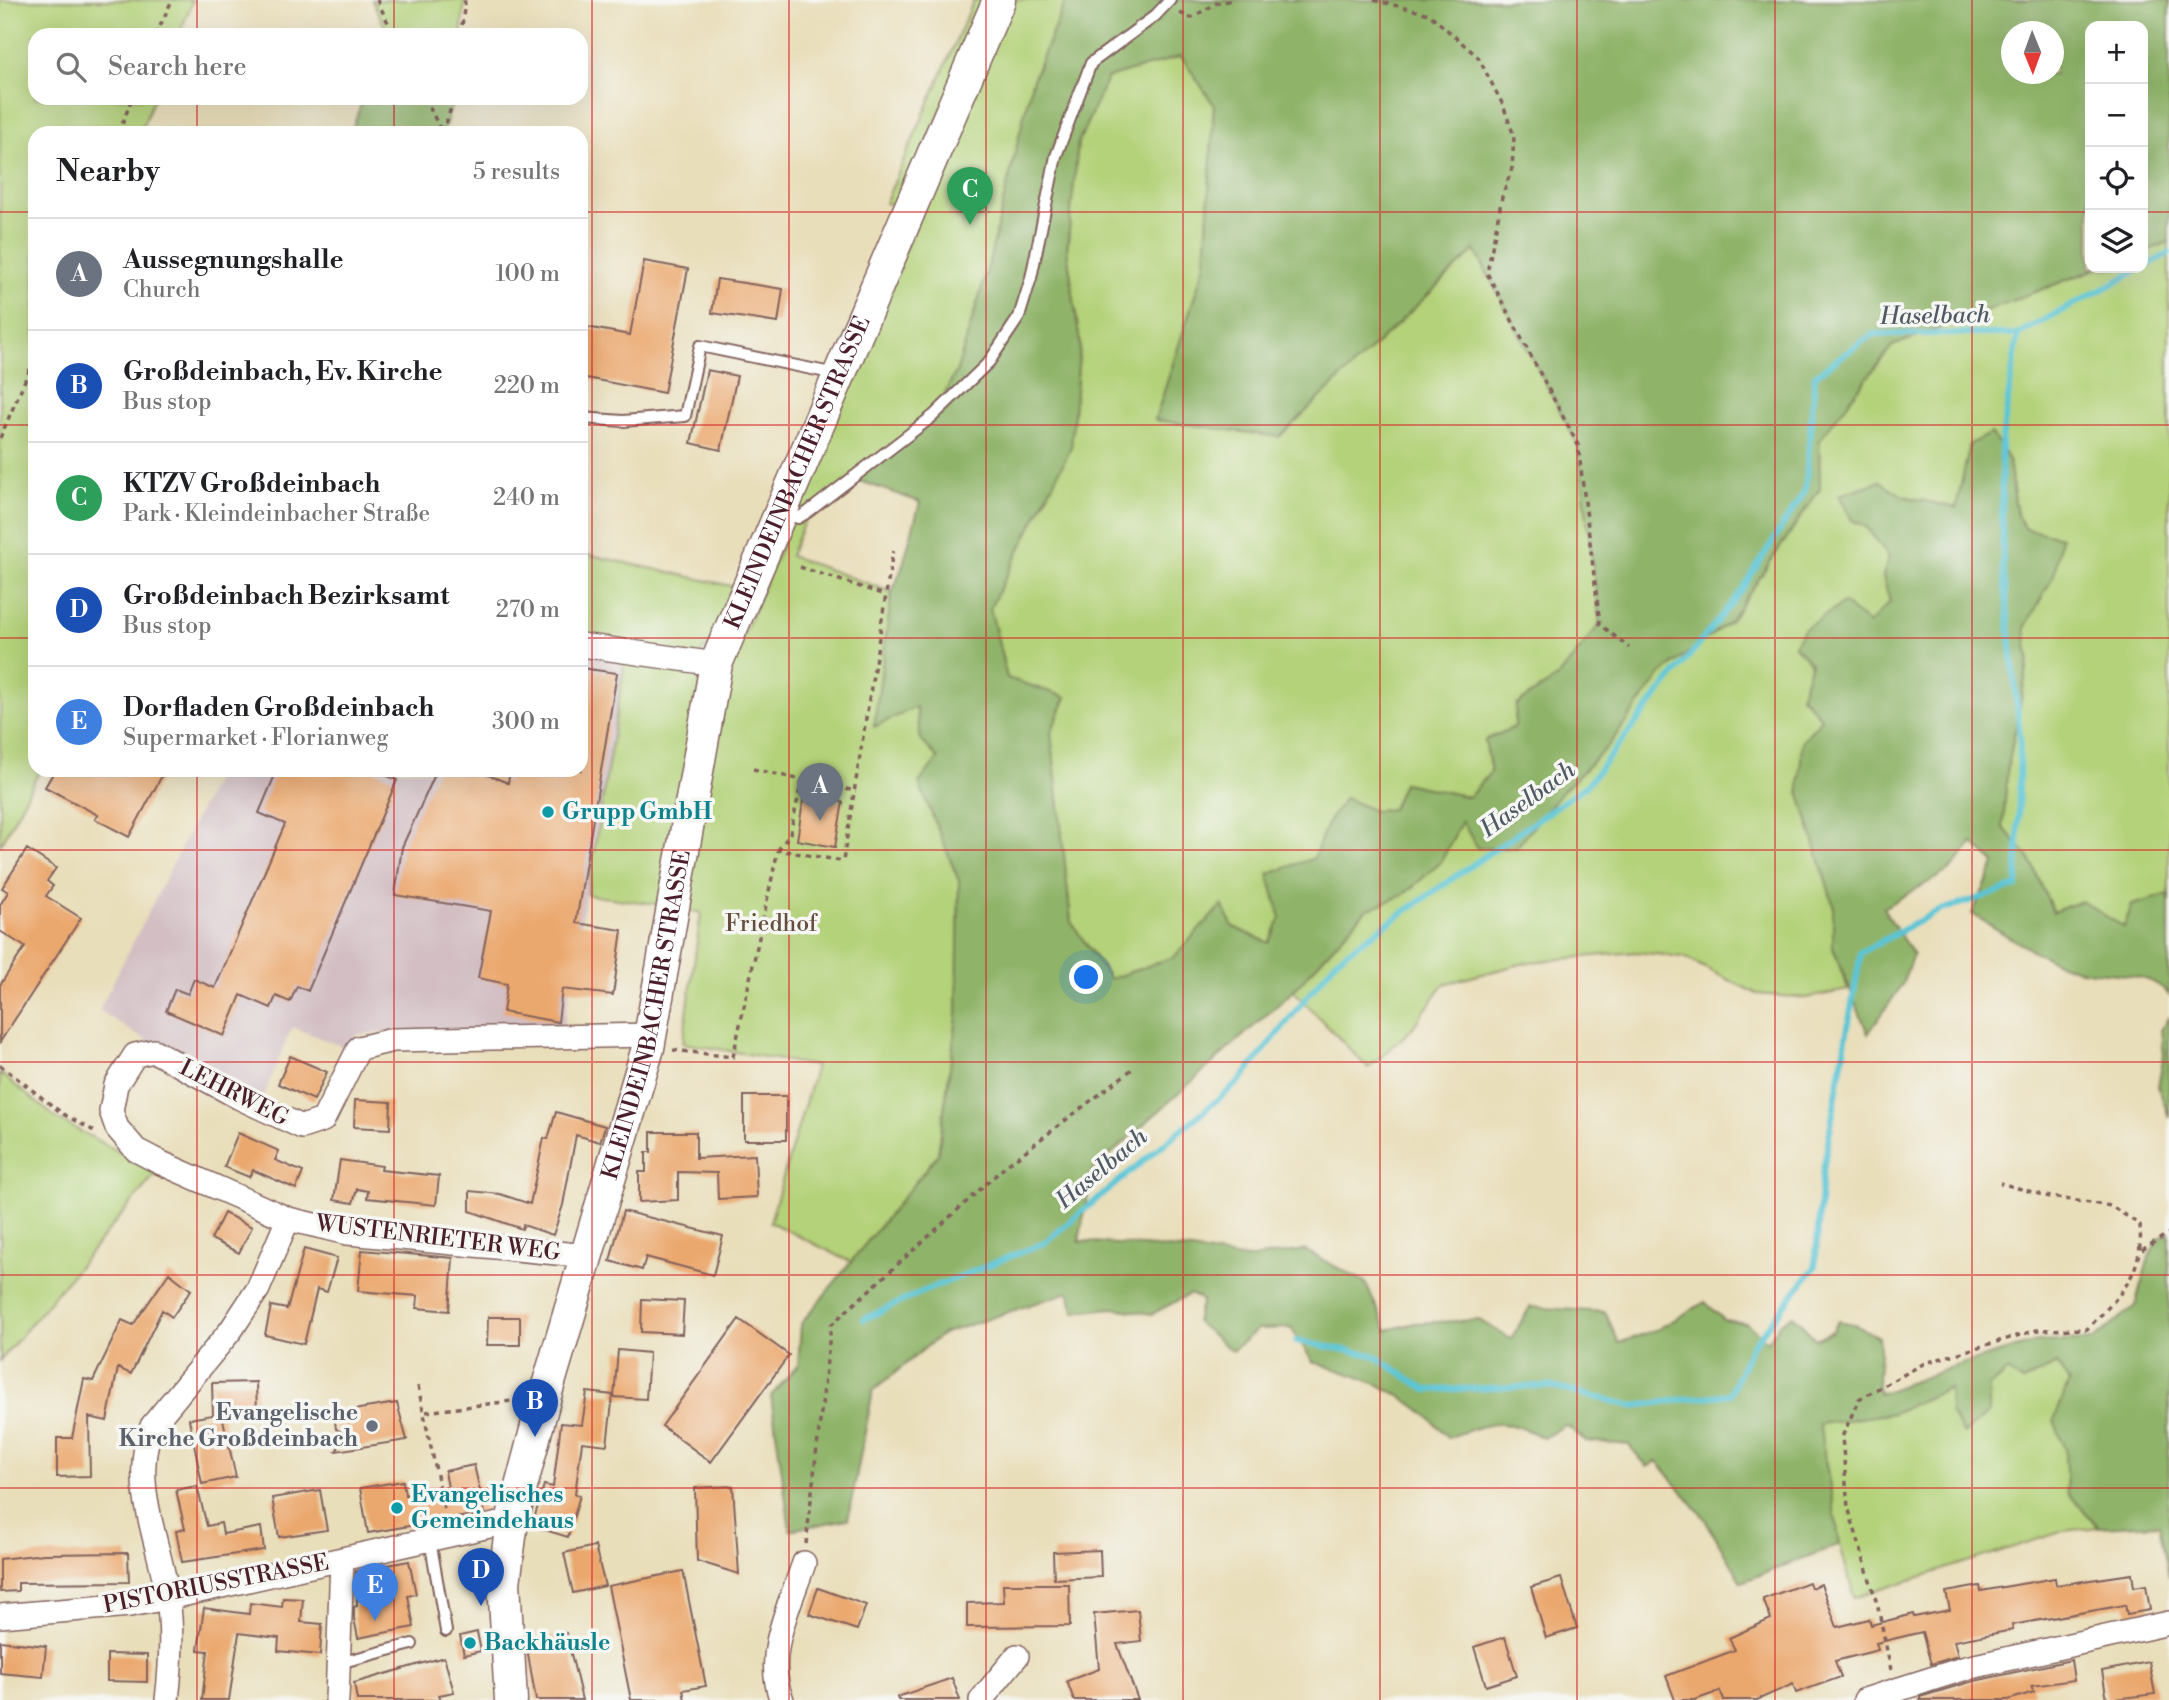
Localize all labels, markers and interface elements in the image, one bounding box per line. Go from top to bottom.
north arrow [2001,21,2064,84]
map controls [2085,21,2148,273]
button: + [2085,21,2148,84]
search box [28,28,588,105]
icon: search [52,48,90,86]
text: Search here [108,51,247,83]
button: − [2085,84,2148,147]
button: locate [2085,147,2148,210]
text: Nearby [56,153,160,191]
text: 5 results [473,158,560,186]
pin: C [947,167,993,225]
button: layers [2085,210,2148,273]
text: Aussegnungshalle [123,244,343,276]
text: A [71,260,87,288]
text: 100 m [495,260,560,288]
text: Church [123,276,200,304]
water label: Haselbach [1879,300,1991,332]
street label: KLEINDEINBACHER STRASSE [719,312,877,633]
text: Großdeinbach, Ev. Kirche [123,356,443,388]
text: B [70,372,88,400]
text: 220 m [494,372,560,400]
text: Bus stop [123,388,211,416]
text: KTZV Großdeinbach [123,468,380,500]
text: C [71,484,87,512]
text: 240 m [493,484,560,512]
text: Park · Kleindeinbacher Straße [123,500,430,528]
text: Großdeinbach Bezirksamt [123,580,449,612]
text: D [70,596,88,624]
text: 270 m [496,596,560,624]
text: Bus stop [123,612,211,640]
text: Dorfladen Großdeinbach [123,692,434,724]
text: E [71,708,87,736]
text: 300 m [492,708,560,736]
text: Supermarket · Florianweg [123,724,388,752]
water label: Haselbach [1474,755,1582,845]
pin: A [797,763,843,821]
place label: Grupp GmbH [562,798,712,826]
marker: Grupp GmbH [540,804,556,820]
street label: KLEINDEINBACHER STRASSE [596,848,697,1183]
park label: Friedhof [725,910,819,938]
your location [1069,960,1103,994]
street label: LEHRWEG [175,1054,293,1132]
water label: Haselbach [1049,1122,1154,1217]
street label: WUSTENRIETER WEG [313,1209,562,1267]
pin: B [512,1379,558,1437]
place label: Evangelische Kirche Großdeinbach [119,1399,358,1453]
marker: Evangelische Kirche Großdeinbach [364,1418,380,1434]
place label: Evangelisches Gemeindehaus [411,1481,574,1535]
marker: Evangelisches Gemeindehaus [389,1500,405,1516]
street label: PISTORIUSSTRASSE [101,1548,331,1620]
pin: D [458,1548,504,1606]
pin: E [352,1563,398,1621]
place label: Backhäusle [484,1629,610,1657]
marker: Backhäusle [462,1635,478,1651]

